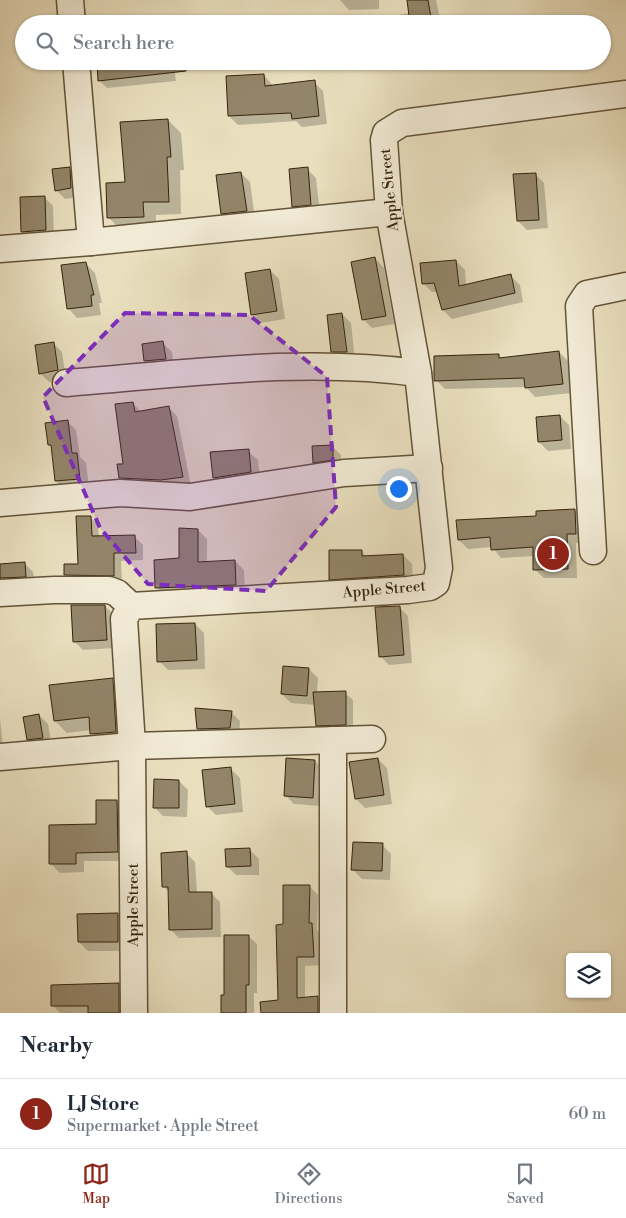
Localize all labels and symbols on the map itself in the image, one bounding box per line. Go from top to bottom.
street label: Apple Street [376,147,403,233]
your location [386,476,412,502]
pin: 1 [537,535,569,573]
street label: Apple Street [341,576,427,603]
street label: Apple Street [124,863,143,948]

